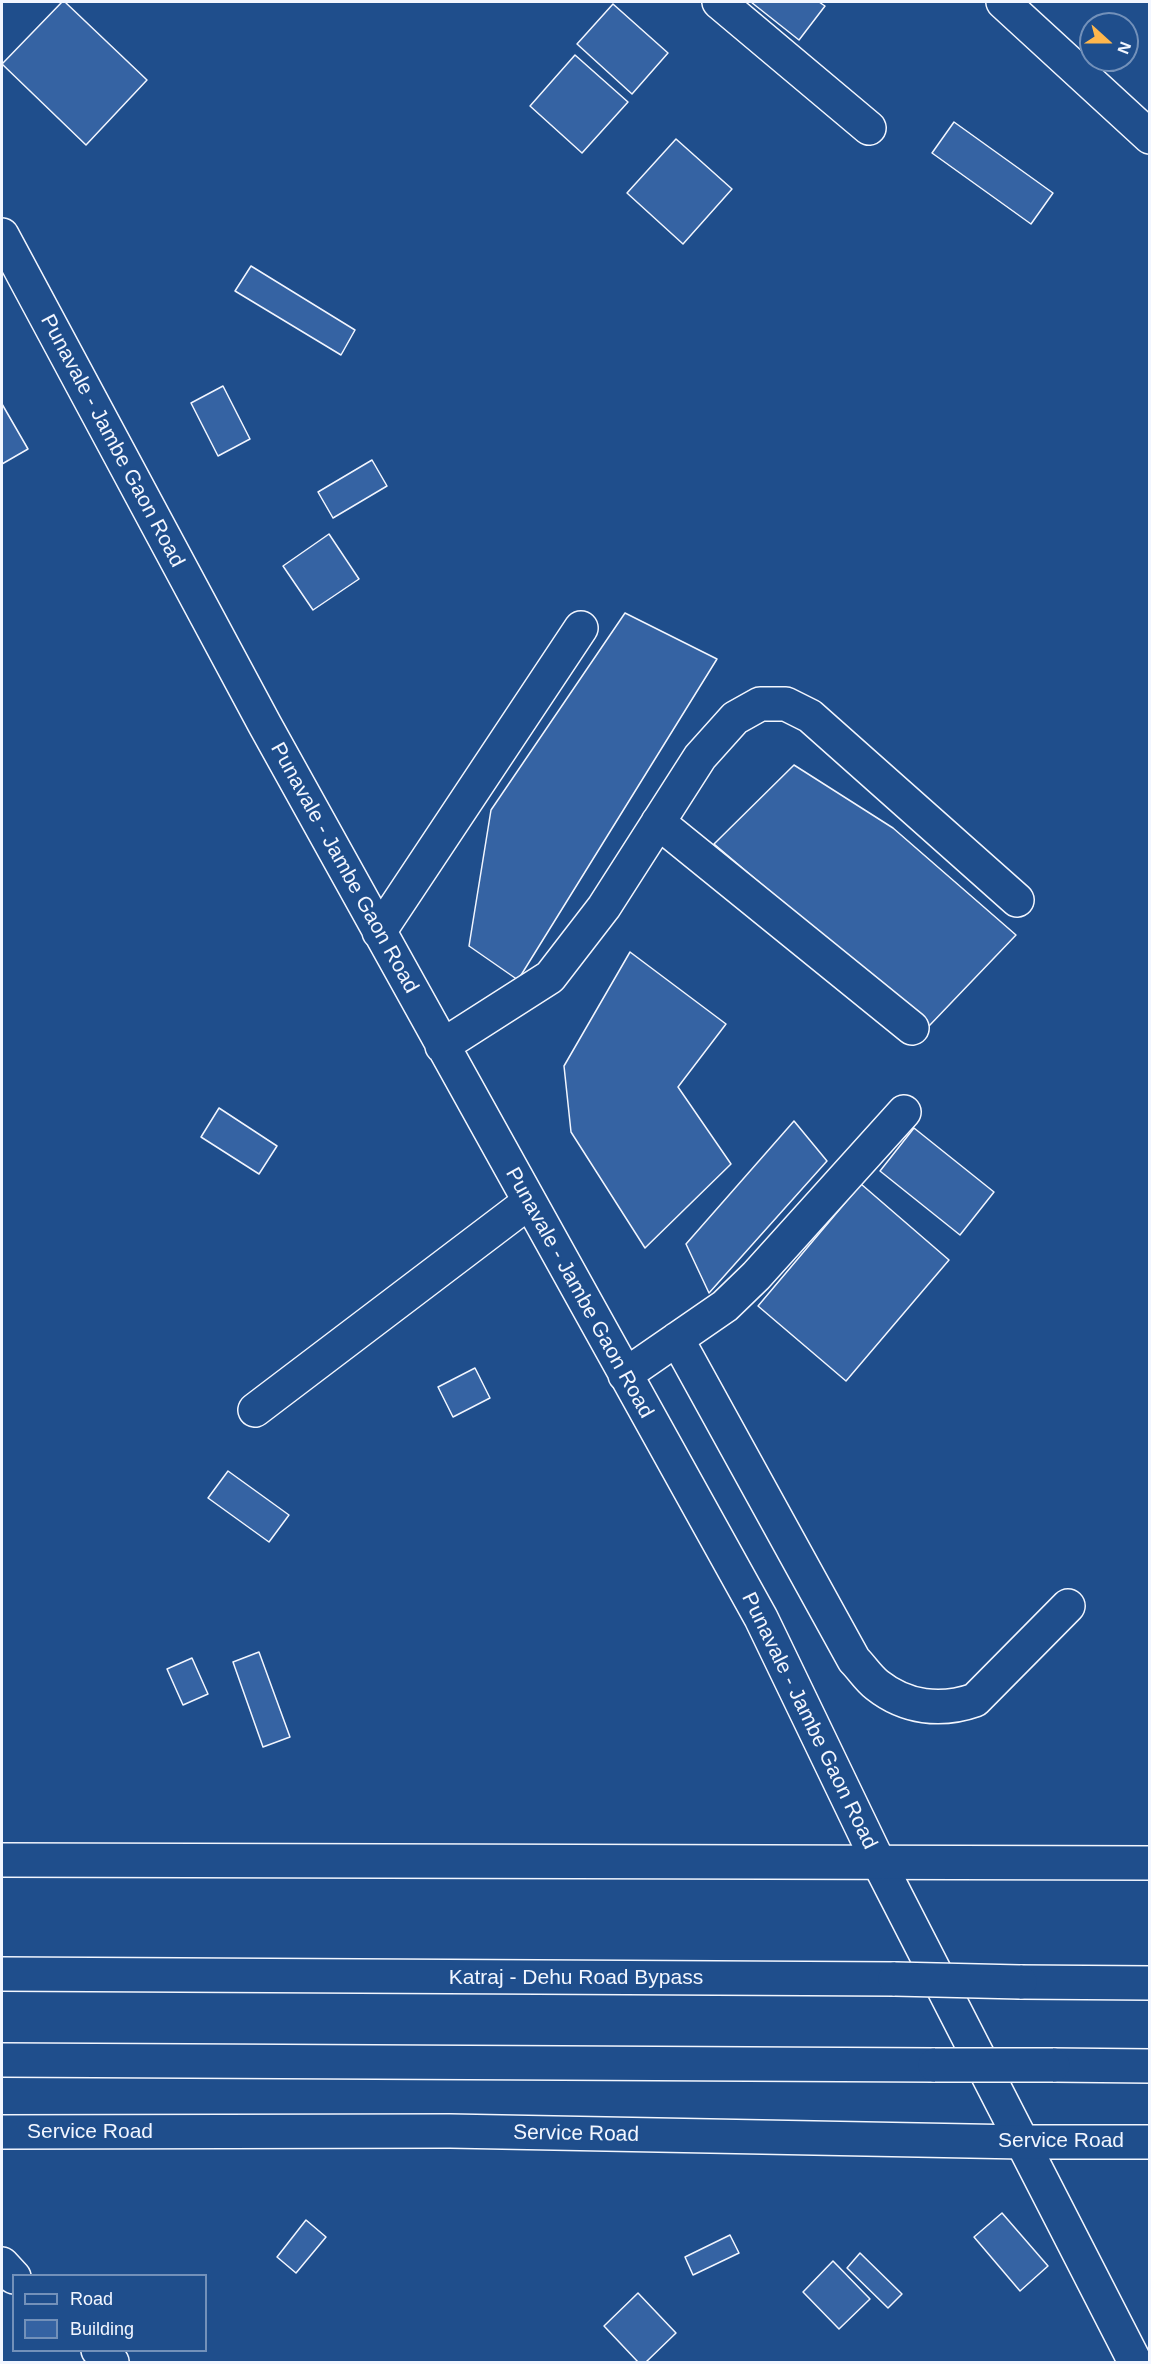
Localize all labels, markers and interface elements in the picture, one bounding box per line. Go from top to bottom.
north arrow [1079,12,1139,72]
text: N [1114,39,1134,56]
street label: Punavale - Jambe Gaon Road [35,310,189,572]
street label: Punavale - Jambe Gaon Road [264,738,424,998]
street label: Punavale - Jambe Gaon Road [499,1163,659,1423]
street label: Punavale - Jambe Gaon Road [736,1589,882,1853]
street label: Katraj - Dehu Road Bypass [449,1965,703,1991]
street label: Service Road [27,2119,153,2145]
street label: Service Road [513,2120,639,2148]
street label: Service Road [998,2128,1124,2154]
legend [12,2274,207,2352]
text: Road [70,2289,113,2309]
text: Building [70,2319,134,2339]

